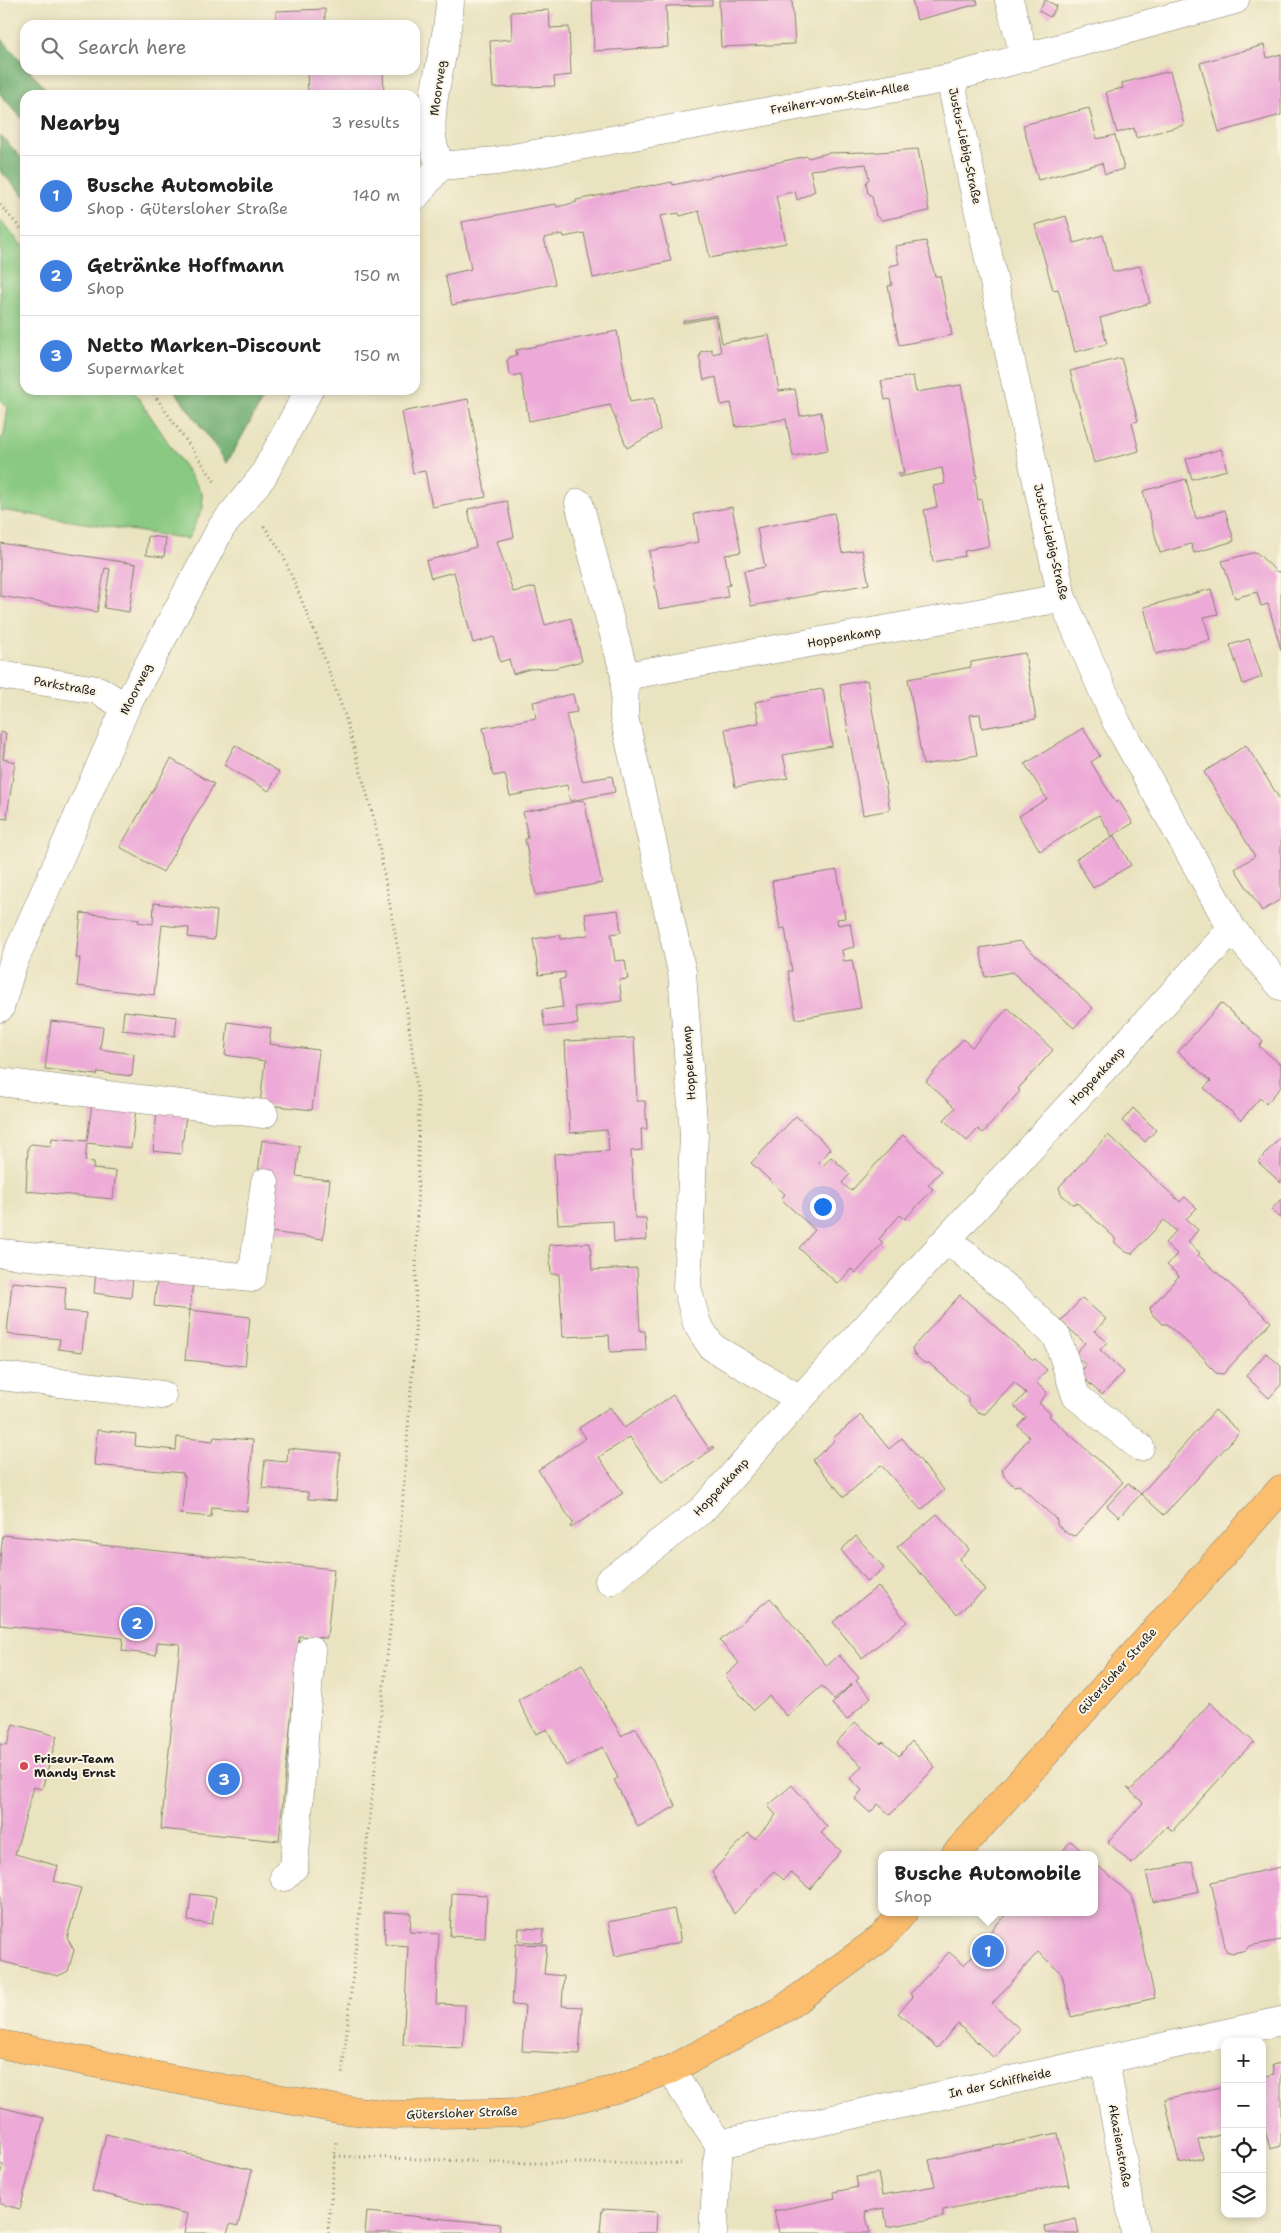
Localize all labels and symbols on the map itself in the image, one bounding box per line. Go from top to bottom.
street label: Moorweg [426,59,450,117]
street label: Freiherr-vom-Stein-Allee [769,78,911,118]
street label: Justus-Liebig-Straße [945,86,985,206]
street label: Justus-Liebig-Straße [1030,482,1072,602]
street label: Hoppenkamp [806,623,882,651]
street label: Moorweg [116,661,156,717]
street label: Parkstraße [32,673,98,699]
street label: Hoppenkamp [678,1025,700,1101]
street label: Hoppenkamp [1066,1043,1128,1109]
your location [810,1194,836,1220]
street label: Hoppenkamp [690,1454,752,1520]
pin: 2 [121,1604,153,1642]
street label: Gütersloher Straße [1074,1624,1160,1718]
place label: Friseur-Team Mandy Ernst [34,1751,116,1781]
marker: Friseur-Team Mandy Ernst [18,1760,30,1772]
pin: 3 [208,1760,240,1798]
pin: 1 [972,1932,1004,1970]
street label: In der Schiffheide [947,2064,1053,2102]
street label: Gütersloher Straße [406,2103,518,2123]
street label: Akazienstraße [1105,2103,1135,2189]

